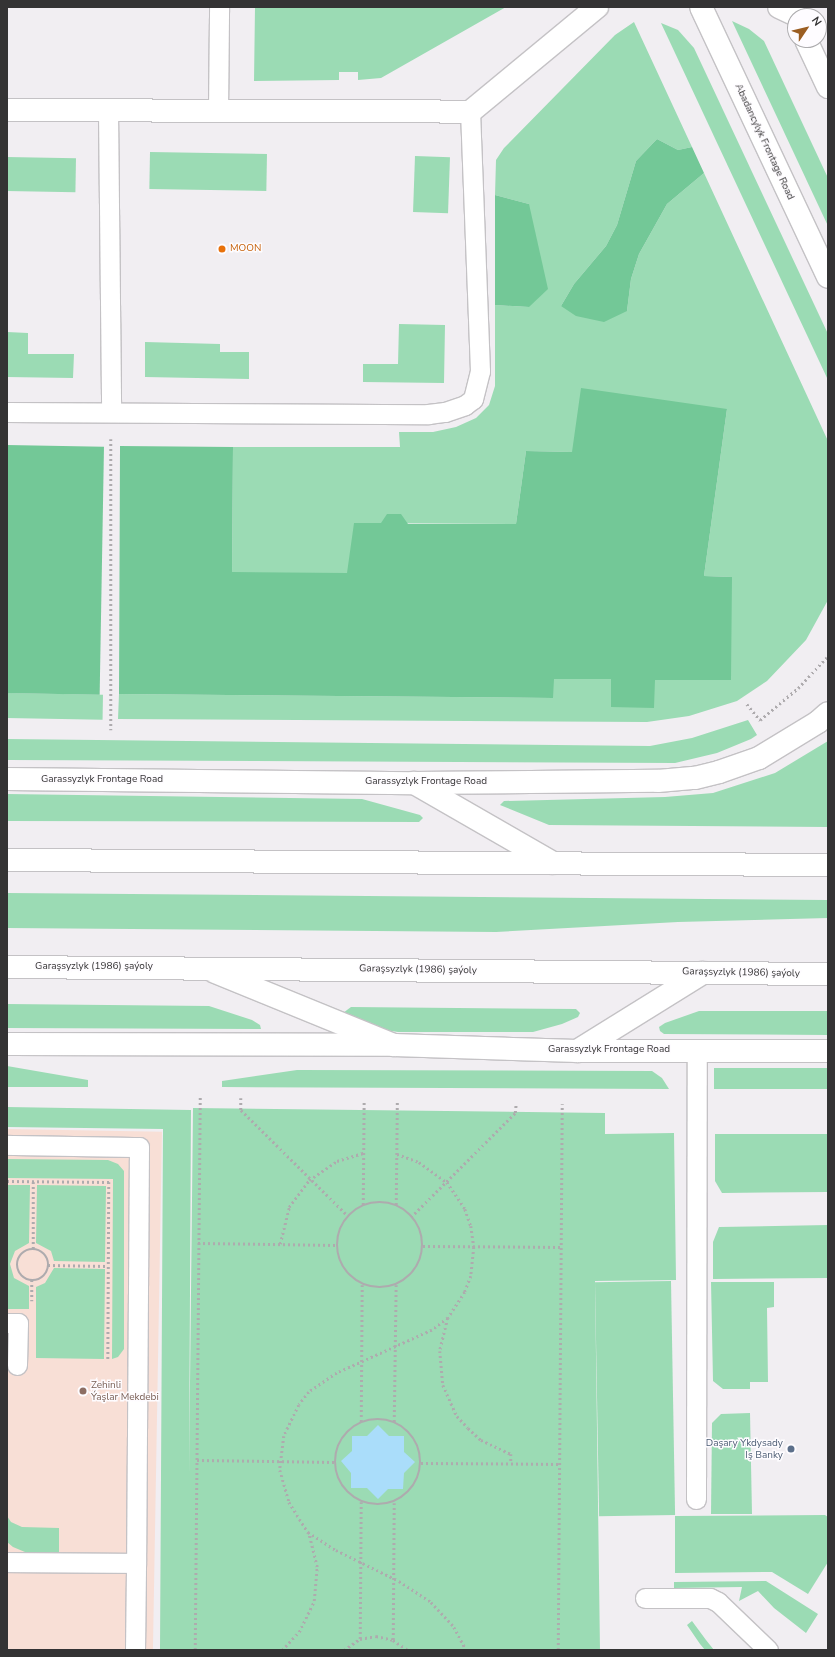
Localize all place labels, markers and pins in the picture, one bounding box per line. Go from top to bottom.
place label: MOON [230,243,261,255]
marker: MOON [217,244,227,254]
place label: Zehinli Ýaşlar Mekdebi [91,1379,159,1402]
marker: Zehinli Ýaşlar Mekdebi [78,1386,88,1396]
place label: Daşary Ykdysady Iş Banky [706,1437,783,1460]
marker: Daşary Ykdysady Iş Banky [786,1444,796,1454]

